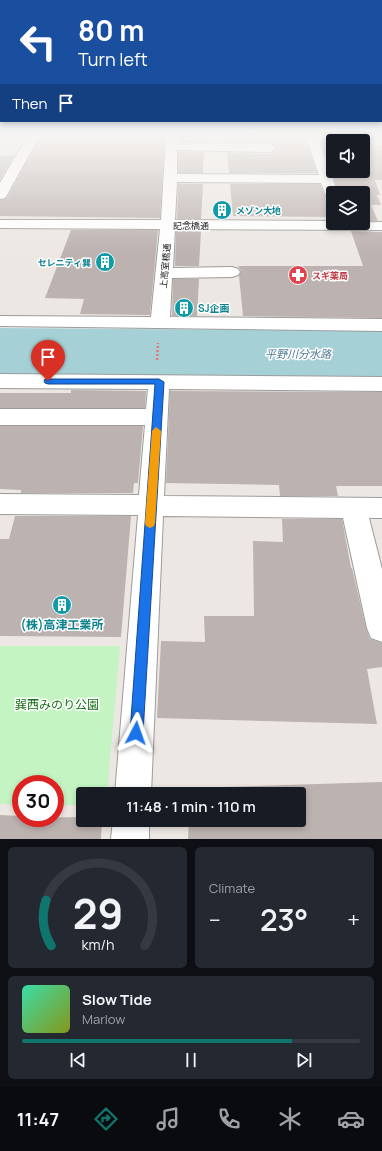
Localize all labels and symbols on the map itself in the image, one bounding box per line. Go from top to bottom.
building icon: メゾン大地 [211,199,233,221]
place label: メゾン大地 [236,204,281,217]
street label: 記念橋通 [173,219,209,232]
street label: 上高室橋通 [157,243,173,289]
building icon: セレニティ巽 [94,251,116,273]
place label: セレニティ巽 [38,256,91,269]
pharmacy icon: スギ薬局 [287,264,309,286]
place label: スギ薬局 [312,269,348,282]
building icon: SJ企画 [173,297,195,319]
place label: SJ企画 [198,301,230,315]
pin [31,340,65,381]
water label: 平野川分水路 [265,346,332,361]
building icon: (株)高津工業所 [51,594,73,616]
place label: (株)高津工業所 [21,616,103,633]
park label: 巽西みのり公園 [15,696,99,713]
position arrow [115,712,157,754]
speed limit sign: 30 [12,775,64,827]

